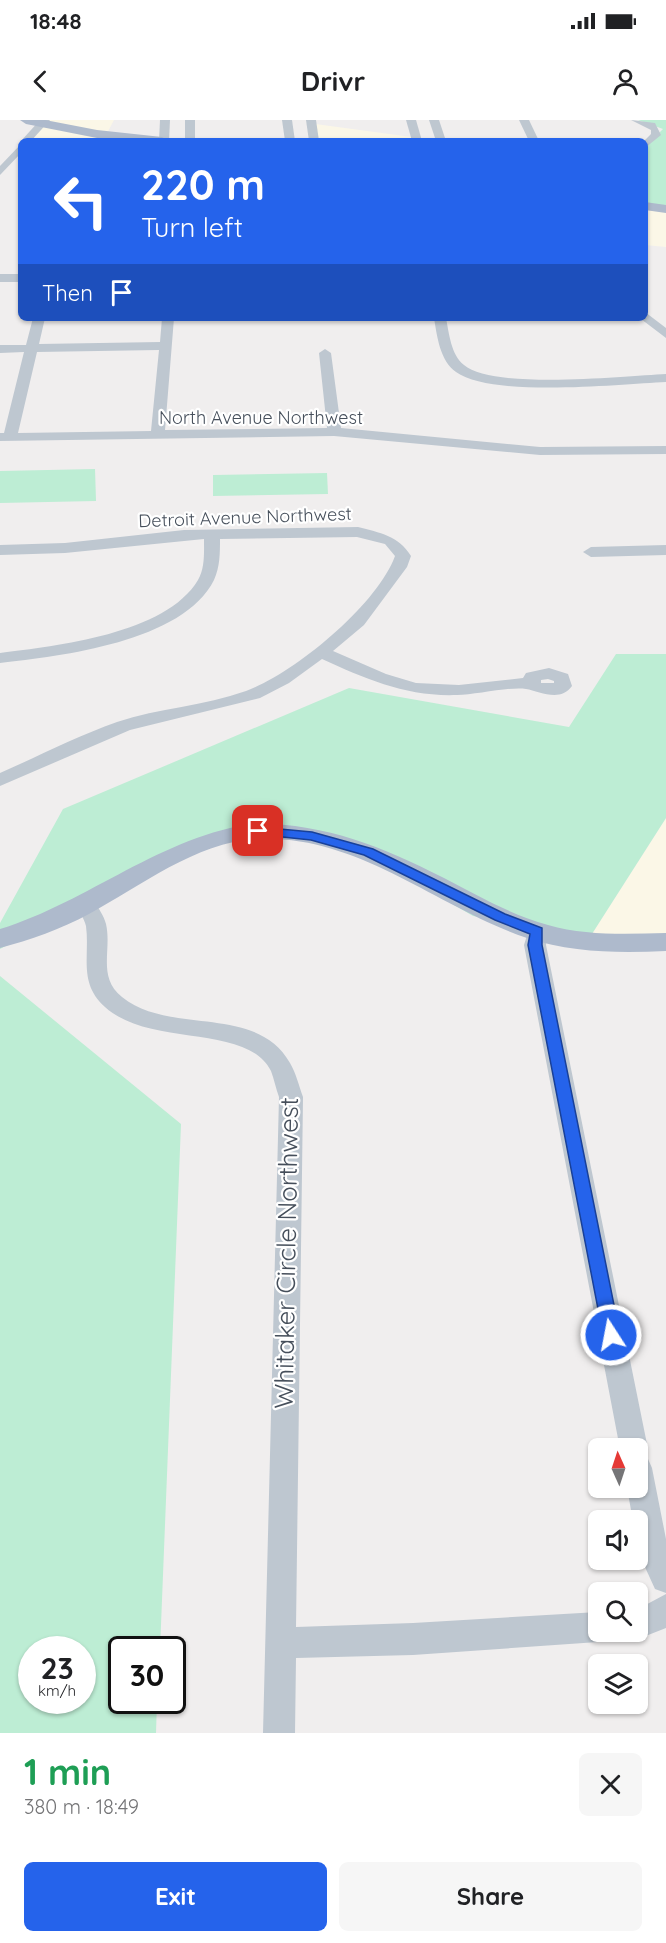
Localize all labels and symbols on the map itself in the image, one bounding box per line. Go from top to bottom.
street label: North Avenue Northwest [159,406,363,429]
street label: Detroit Avenue Northwest [138,502,352,532]
pin [232,805,283,856]
street label: Whitaker Circle Northwest [267,1097,305,1409]
position arrow [579,1303,643,1367]
north arrow [588,1438,648,1498]
speed limit sign: 30 [108,1636,186,1714]

